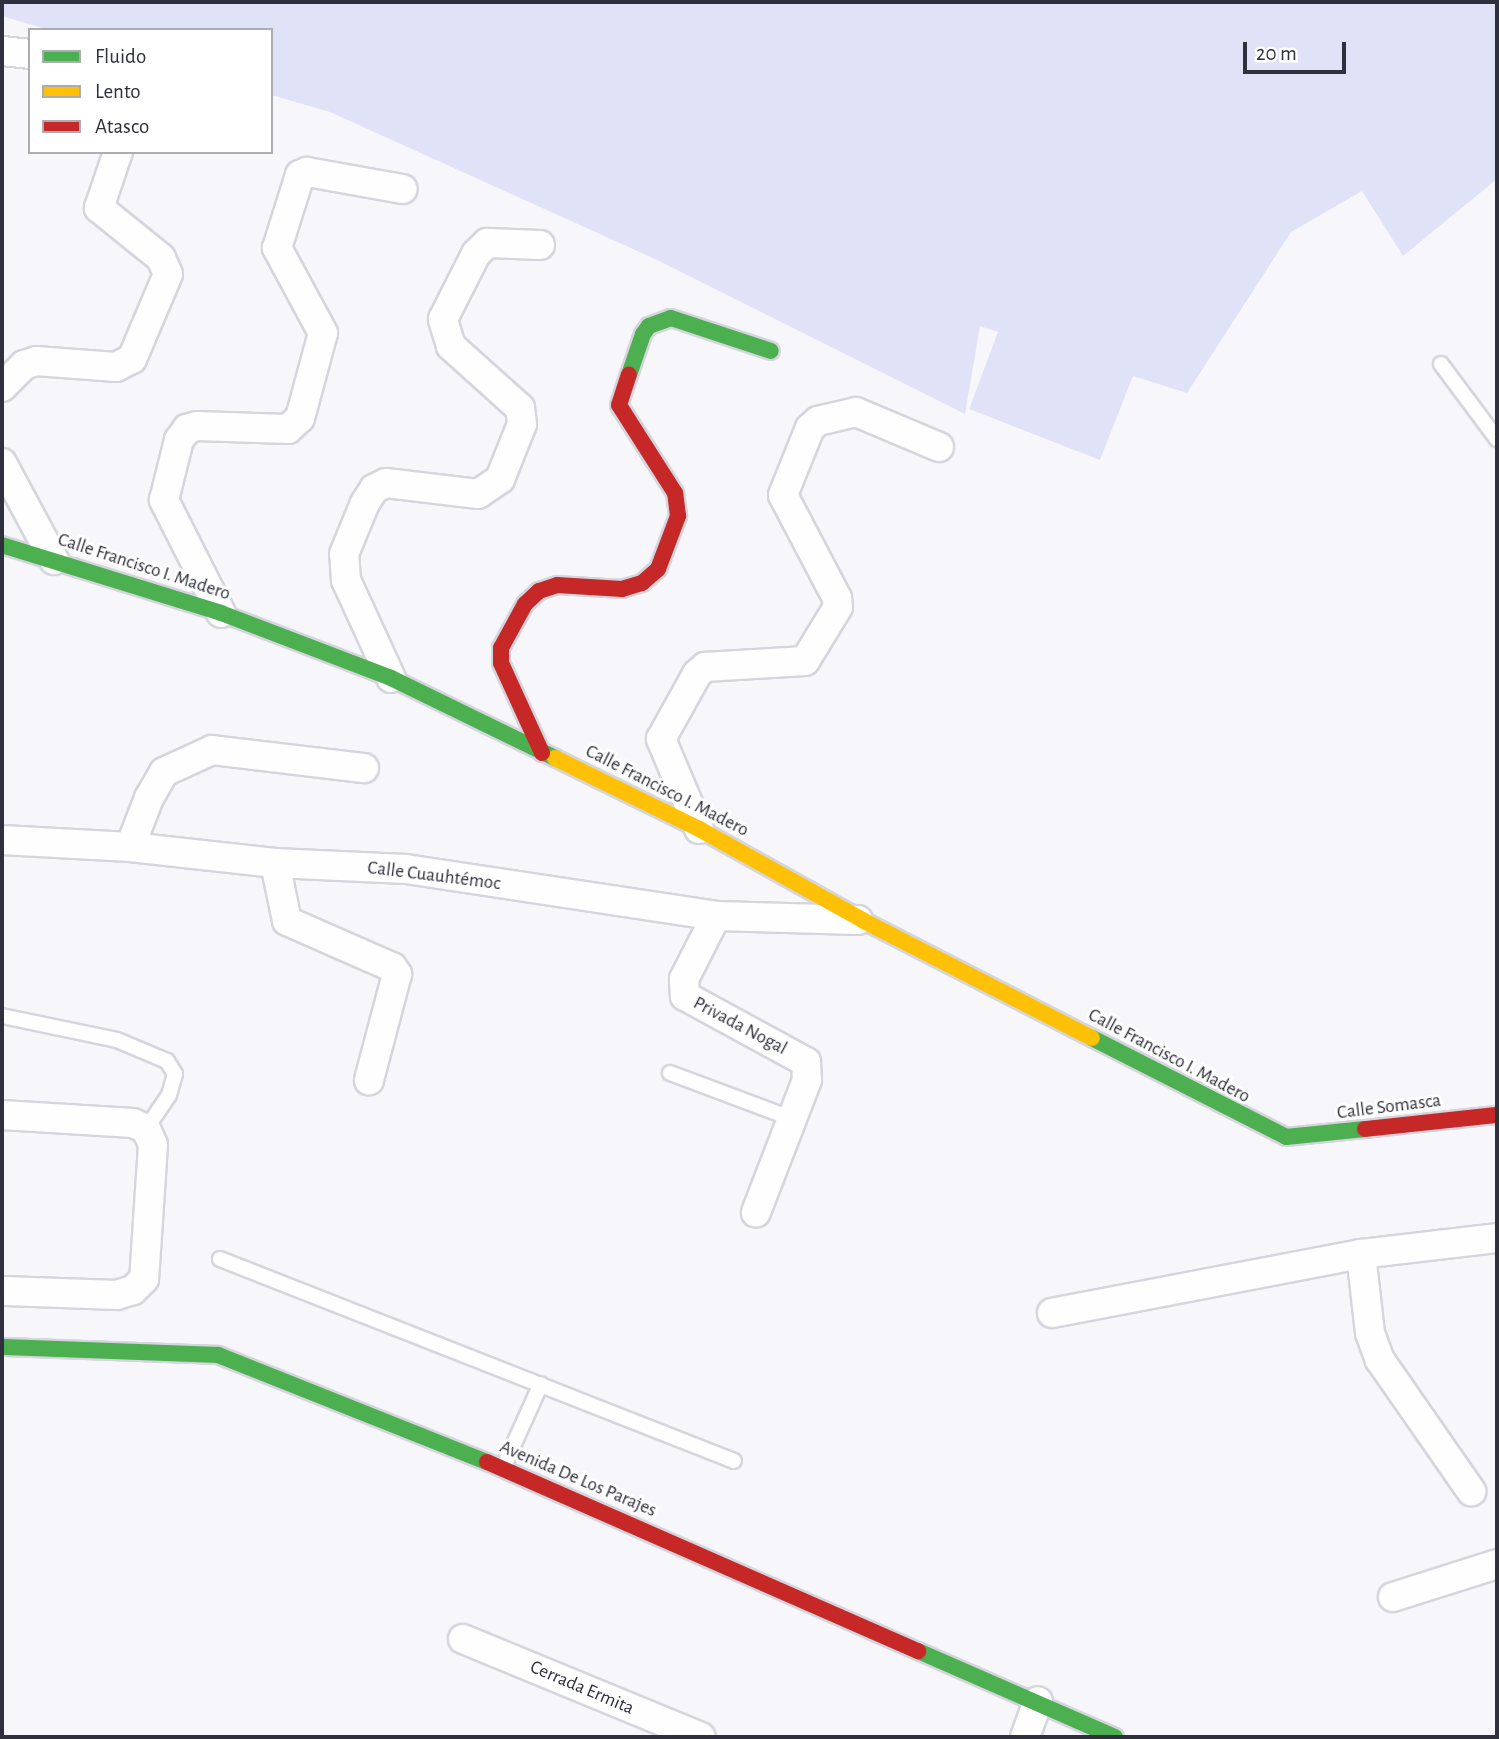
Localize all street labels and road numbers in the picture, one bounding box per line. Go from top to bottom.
street label: Calle Francisco I. Madero [55,528,233,606]
street label: Calle Francisco I. Madero [582,740,752,842]
street label: Calle Cuauhtémoc [366,857,502,895]
street label: Privada Nogal [689,992,791,1060]
street label: Calle Francisco I. Madero [1084,1004,1254,1108]
street label: Calle Somasca [1336,1089,1442,1125]
street label: Avenida De Los Parajes [496,1436,660,1522]
street label: Cerrada Ermita [527,1656,637,1720]

